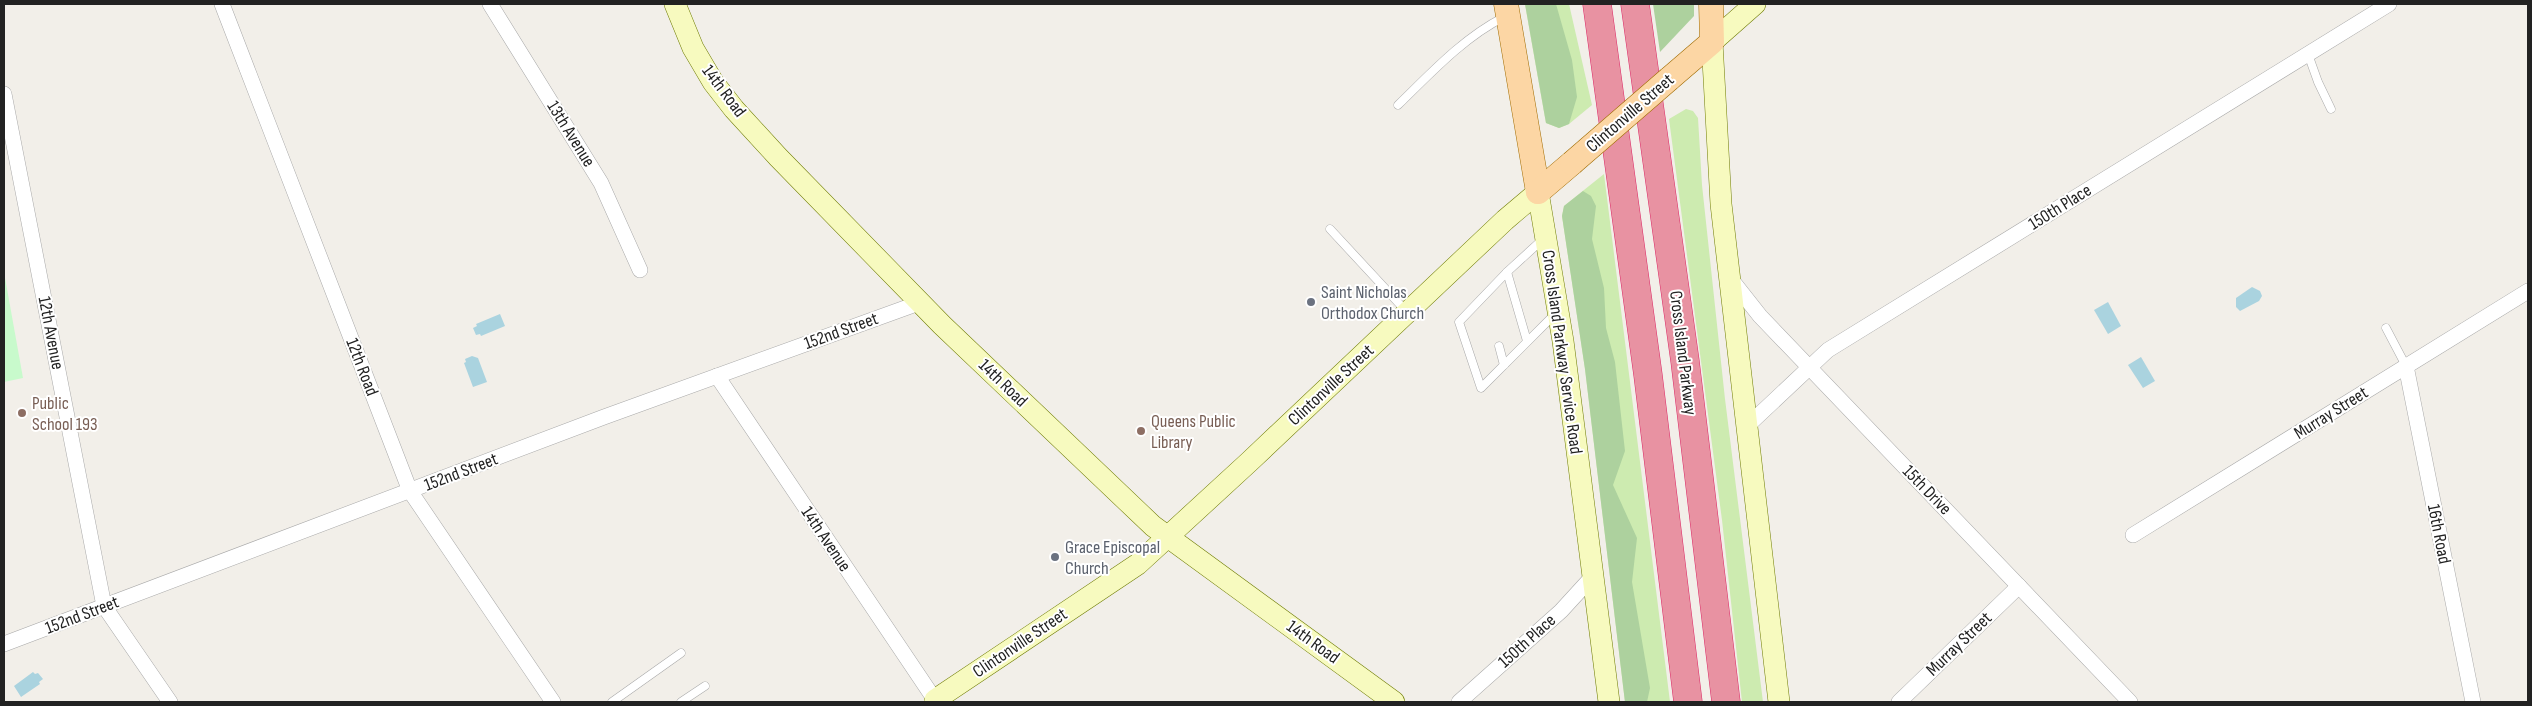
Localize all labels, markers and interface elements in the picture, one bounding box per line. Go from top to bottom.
street label: 14th Road [698,61,750,121]
street label: Clintonville Street [1582,69,1678,157]
street label: 13th Avenue [543,97,599,171]
street label: 150th Place [2025,180,2095,234]
street label: Cross Island Parkway Service Road [1537,249,1587,455]
place label: Saint Nicholas Orthodox Church [1321,282,1424,324]
street label: Cross Island Parkway [1665,290,1701,416]
street label: 12th Avenue [34,295,68,371]
marker: Saint Nicholas Orthodox Church [1305,296,1317,308]
street label: 152nd Street [801,308,881,354]
street label: 12th Road [341,335,383,399]
street label: Clintonville Street [1284,340,1378,430]
street label: 14th Road [974,355,1032,411]
street label: Murray Street [2290,382,2372,444]
place label: Public School 193 [32,393,98,435]
marker: Public School 193 [16,407,28,419]
place label: Queens Public Library [1151,411,1236,453]
marker: Queens Public Library [1135,425,1147,437]
street label: 152nd Street [421,448,501,496]
street label: 15th Drive [1898,461,1956,519]
street label: 14th Avenue [797,502,855,576]
street label: 16th Road [2423,502,2455,566]
place label: Grace Episcopal Church [1065,537,1160,579]
marker: Grace Episcopal Church [1049,551,1061,563]
street label: 152nd Street [42,591,122,639]
street label: Clintonville Street [969,603,1072,682]
street label: Murray Street [1922,607,1996,680]
street label: 150th Place [1494,610,1560,672]
street label: 14th Road [1283,616,1343,668]

